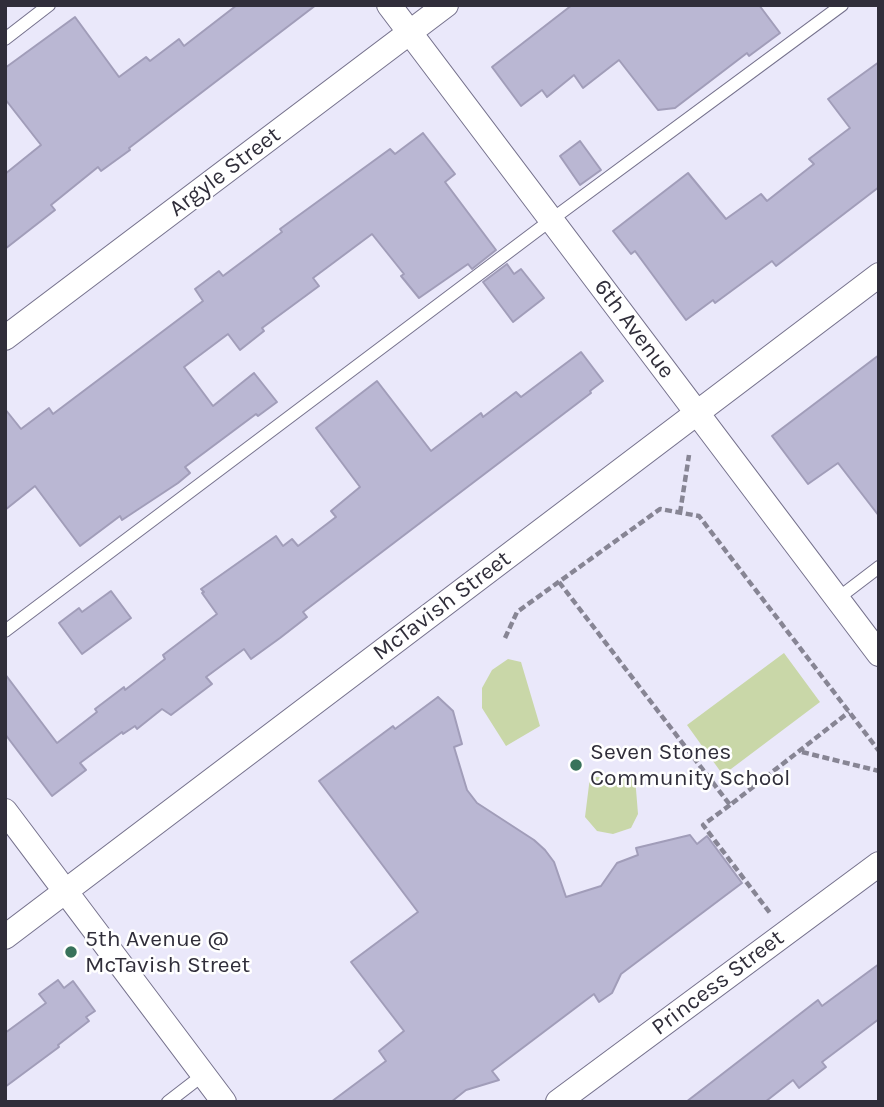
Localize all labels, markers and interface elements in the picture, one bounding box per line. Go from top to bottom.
street label: Argyle Street [164,121,286,223]
street label: 6th Avenue [588,274,680,384]
street label: McTavish Street [368,545,516,667]
place label: Seven Stones Community School [590,738,790,792]
marker: Seven Stones Community School [568,757,584,773]
street label: Princess Street [647,924,789,1042]
place label: 5th Avenue @ McTavish Street [85,925,250,979]
marker: 5th Avenue @ McTavish Street [63,944,79,960]

